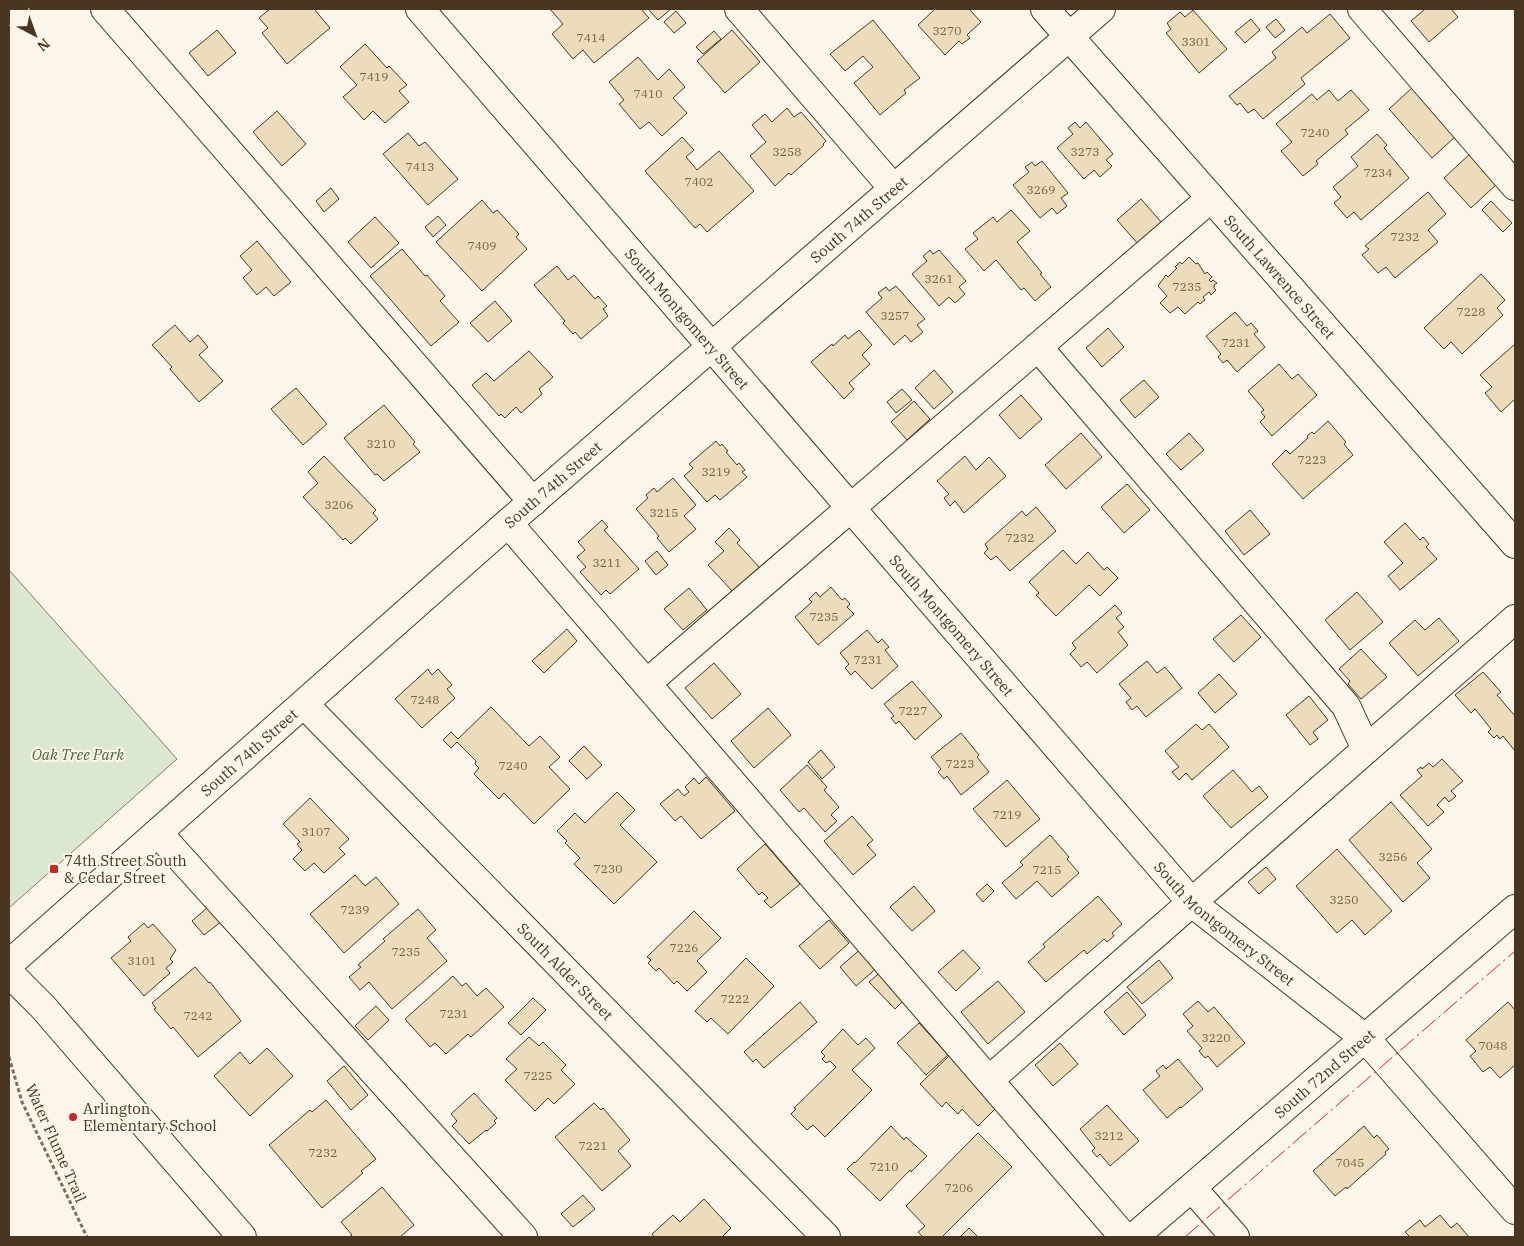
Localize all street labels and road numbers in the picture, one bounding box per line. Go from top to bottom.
street label: South 74th Street [806,172,911,267]
street label: South Lawrence Street [1220,210,1340,342]
street label: South Montgomery Street [621,244,754,393]
street label: South 74th Street [500,437,605,532]
street label: South Montgomery Street [886,550,1018,700]
street label: South 74th Street [196,704,301,800]
street label: South Montgomery Street [1150,857,1299,989]
street label: South Alder Street [514,919,618,1024]
street label: South 72nd Street [1270,1025,1379,1122]
street label: Water Flume Trail [21,1081,91,1205]

